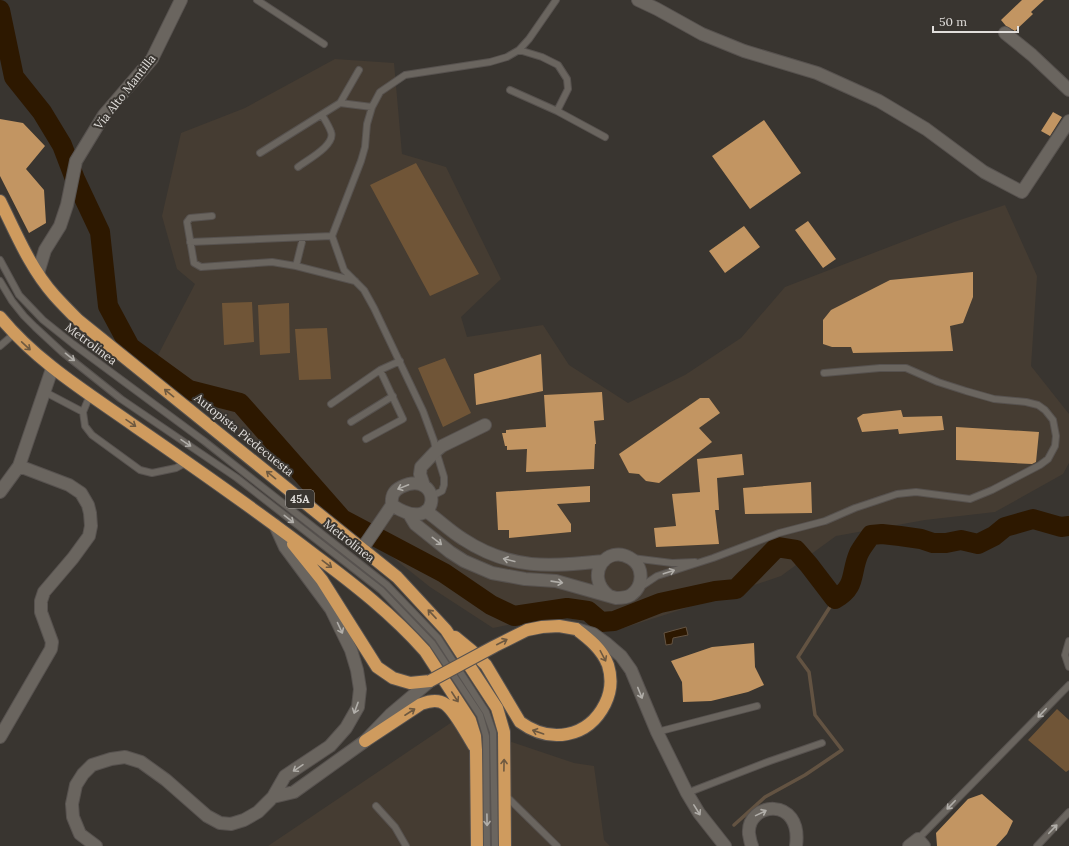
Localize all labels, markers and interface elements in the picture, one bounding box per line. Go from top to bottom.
scale bar [933,8,1018,34]
text: 50 m [939,14,967,29]
street label: Vía Alto Mantilla [90,51,159,133]
street label: Metrolínea [63,319,120,368]
one-way arrow [21,341,31,351]
one-way arrow [64,353,75,362]
one-way arrow [164,389,175,398]
street label: Autopista Piedecuesta [191,389,297,479]
one-way arrow [125,419,136,427]
one-way arrow [180,438,191,447]
one-way arrow [265,470,276,479]
one-way arrow [397,484,409,492]
road number: 45A [286,490,314,508]
one-way arrow [284,514,295,523]
street label: Metrolínea [321,516,378,565]
one-way arrow [431,537,442,545]
one-way arrow [503,556,516,564]
one-way arrow [321,560,332,569]
one-way arrow [663,568,676,575]
one-way arrow [550,578,563,586]
one-way arrow [428,610,437,620]
one-way arrow [337,622,344,634]
one-way arrow [495,638,507,646]
one-way arrow [600,650,607,662]
one-way arrow [637,686,645,698]
one-way arrow [451,691,459,702]
one-way arrow [351,702,359,714]
one-way arrow [404,708,415,716]
one-way arrow [1037,708,1047,718]
one-way arrow [532,728,545,735]
one-way arrow [500,759,508,772]
one-way arrow [292,764,303,772]
one-way arrow [946,800,955,810]
one-way arrow [693,804,701,815]
one-way arrow [755,809,767,816]
one-way arrow [483,813,491,826]
one-way arrow [1048,824,1058,834]

